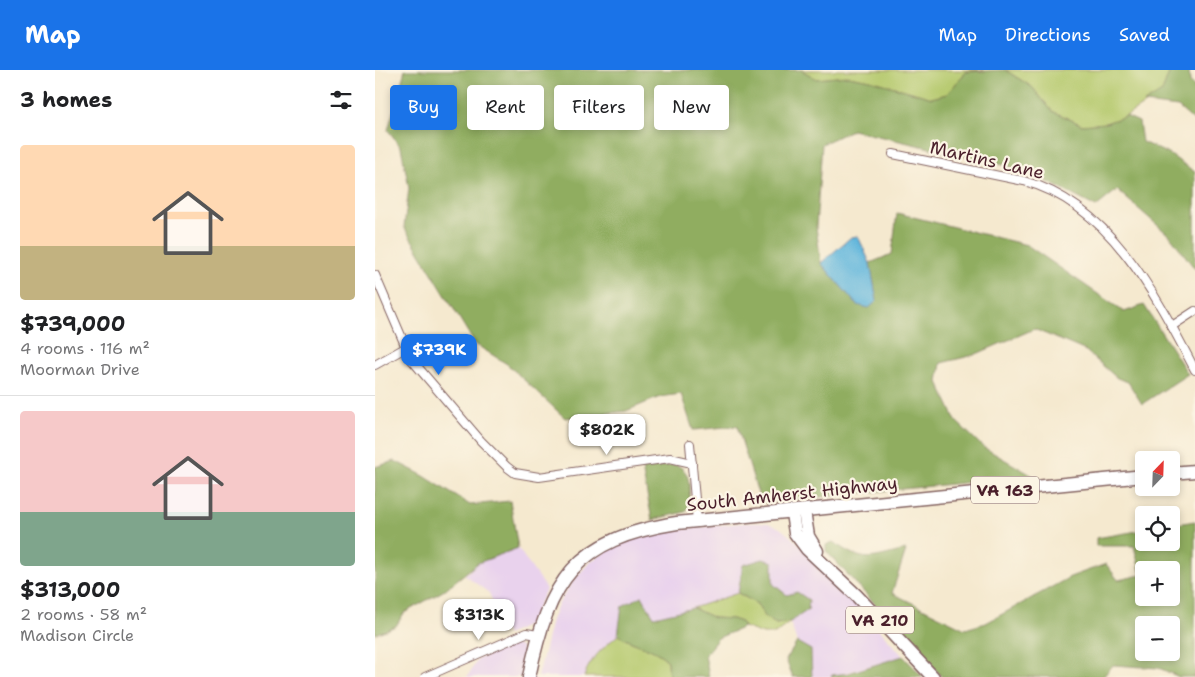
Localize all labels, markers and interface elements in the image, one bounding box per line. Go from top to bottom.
text: Map [25,19,81,51]
text: Map [939,23,977,47]
text: Directions [1005,23,1091,47]
text: Saved [1119,23,1170,47]
chip: Buy [390,85,457,130]
chip: Rent [467,85,544,130]
chip: Filters [554,85,644,130]
chip: New [654,85,729,130]
text: 3 homes [20,86,112,114]
icon: filters [327,86,355,114]
street label: Martins Lane [928,135,1046,185]
icon: home [143,178,233,268]
text: $739,000 [20,310,125,338]
pin: $739K [404,334,474,376]
text: 4 rooms · 116 m² [20,338,150,359]
text: $739K [412,339,466,360]
text: Moorman Drive [20,359,140,380]
pin: $802K [572,414,642,456]
text: $802K [580,419,634,440]
icon: home [143,443,233,533]
north arrow [1135,451,1180,496]
map controls [1135,451,1180,661]
street label: South Amherst Highway [685,471,899,517]
road number: VA 163 [971,476,1039,504]
button: locate [1135,506,1180,551]
button: + [1135,561,1180,606]
text: $313,000 [20,576,120,604]
pin: $313K [444,598,514,641]
text: 2 rooms · 58 m² [20,604,147,625]
text: $313K [454,604,504,625]
road number: VA 210 [846,606,914,634]
button: − [1135,616,1180,661]
text: Madison Circle [20,625,134,646]

